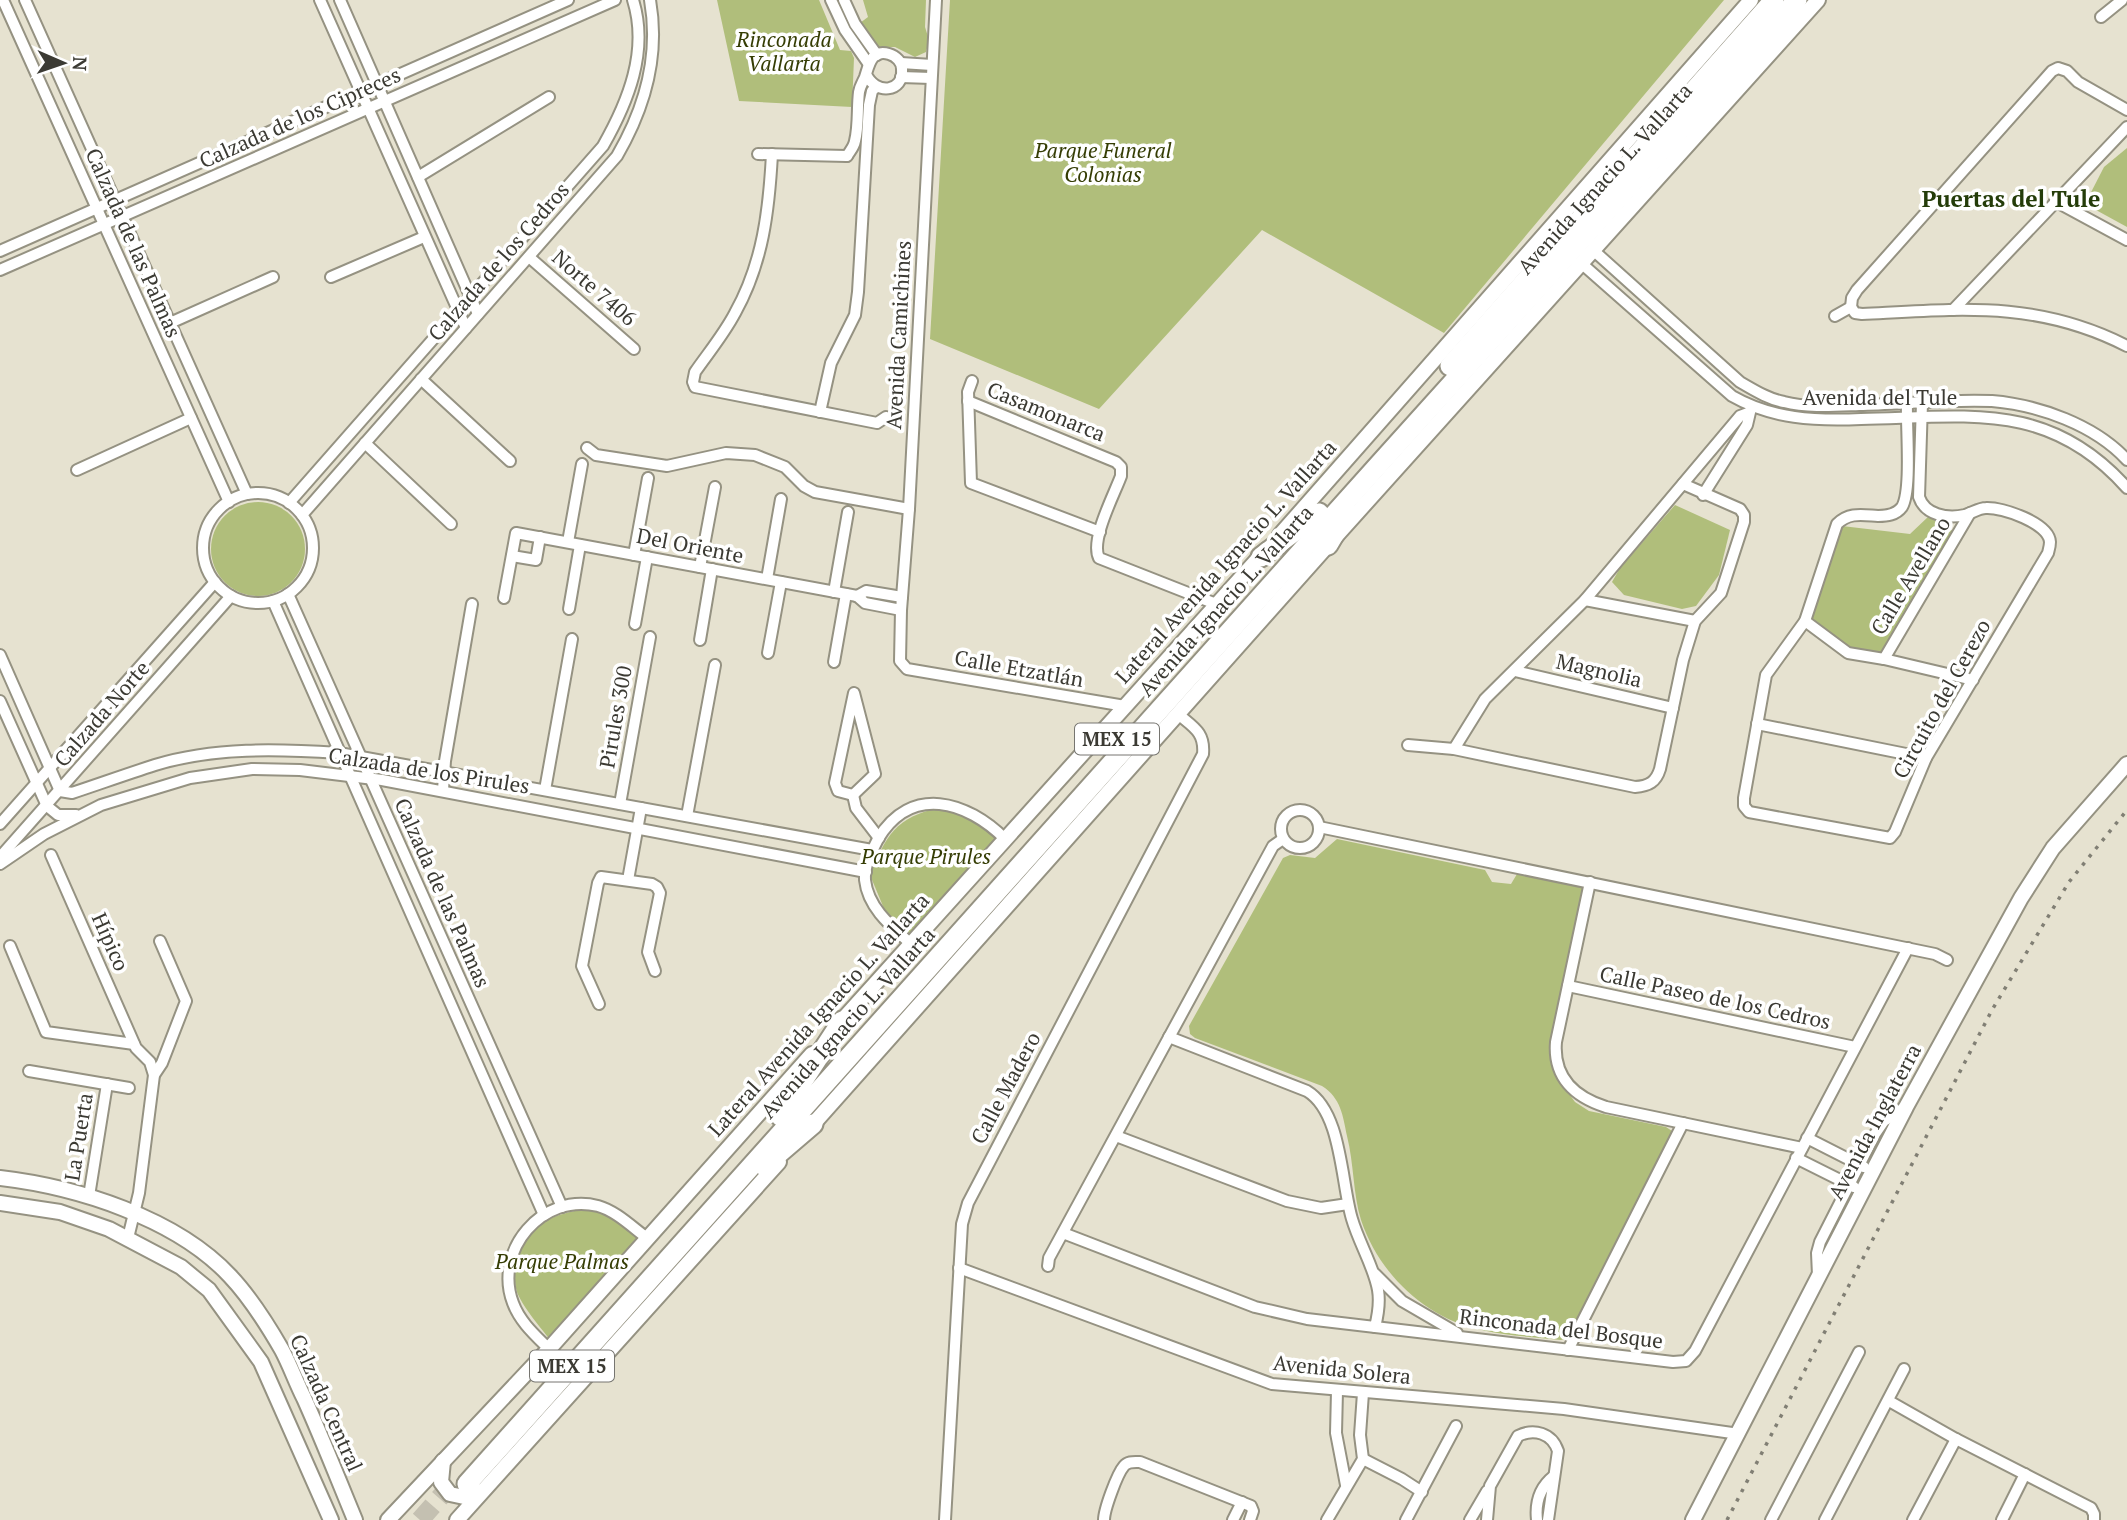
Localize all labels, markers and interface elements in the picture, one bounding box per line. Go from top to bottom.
park label: Rinconada Vallarta [735,25,832,77]
north arrow [28,28,98,98]
text: N [68,56,93,72]
street label: Calzada de los Cipreces [195,60,405,174]
street label: Avenida Ignacio L. Vallarta [1511,76,1698,280]
park label: Parque Funeral Colonias [1033,136,1172,188]
street label: Calzada de las Palmas [80,144,188,342]
street label: Calzada de los Cedros [421,176,575,347]
district label: Puertas del Tule [1922,183,2100,214]
street label: Avenida Camichines [879,240,917,430]
street label: Norte 7406 [546,243,643,332]
street label: Casamonarca [983,375,1110,448]
street label: Avenida del Tule [1803,383,1957,411]
street label: Lateral Avenida Ignacio L. Vallarta [1110,435,1342,689]
street label: Avenida Ignacio L. Vallarta [1133,500,1319,702]
street label: Calle Avellano [1864,511,1956,640]
street label: Del Oriente [634,521,746,569]
street label: Circuito del Cerezo [1886,614,1996,783]
street label: Calle Etzatlán [952,643,1086,693]
street label: Magnolia [1554,647,1645,694]
street label: Calzada Norte [47,654,155,772]
street label: Pirules 300 [592,663,638,770]
road number: MEX 15 [1075,724,1159,754]
street label: Calzada de los Pirules [327,740,532,800]
street label: Calzada de las Palmas [389,794,497,992]
park label: Parque Pirules [860,842,991,870]
street label: Lateral Avenida Ignacio L. Vallarta [703,888,935,1142]
street label: Hípico [86,908,136,975]
street label: Avenida Ignacio L. Vallarta [755,922,941,1124]
street label: Calle Paseo de los Cedros [1597,959,1833,1035]
street label: Calle Madero [964,1027,1046,1148]
street label: Avenida Inglaterra [1821,1038,1927,1204]
street label: La Puerta [57,1090,99,1183]
park label: Parque Palmas [494,1247,629,1275]
street label: Rinconada del Bosque [1458,1302,1665,1354]
street label: Calzada Central [284,1330,370,1476]
street label: Avenida Solera [1272,1348,1413,1390]
road number: MEX 15 [530,1350,614,1382]

